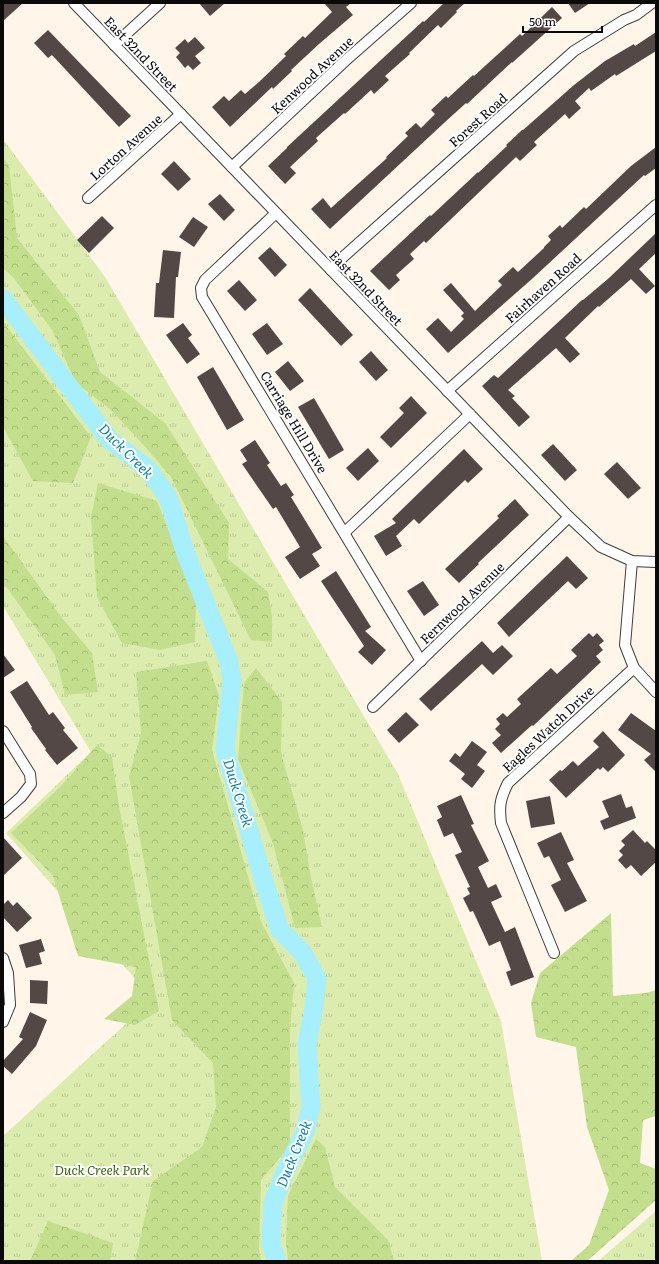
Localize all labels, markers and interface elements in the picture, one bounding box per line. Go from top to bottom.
scale bar [523,8,602,34]
street label: East 32nd Street [100,12,183,96]
text: 50 m [529,12,556,30]
street label: Kenwood Avenue [266,31,357,118]
street label: Forest Road [444,88,511,151]
street label: Lorton Avenue [85,109,166,184]
street label: East 32nd Street [325,246,408,330]
street label: Fairhaven Road [500,248,585,327]
street label: Carriage Hill Drive [256,367,333,477]
water label: Duck Creek [95,418,159,483]
street label: Fernwood Avenue [415,557,508,648]
street label: Eagles Watch Drive [498,681,598,776]
water label: Duck Creek [219,756,259,830]
water label: Duck Creek [271,1117,316,1190]
park label: Duck Creek Park [54,1160,151,1179]

